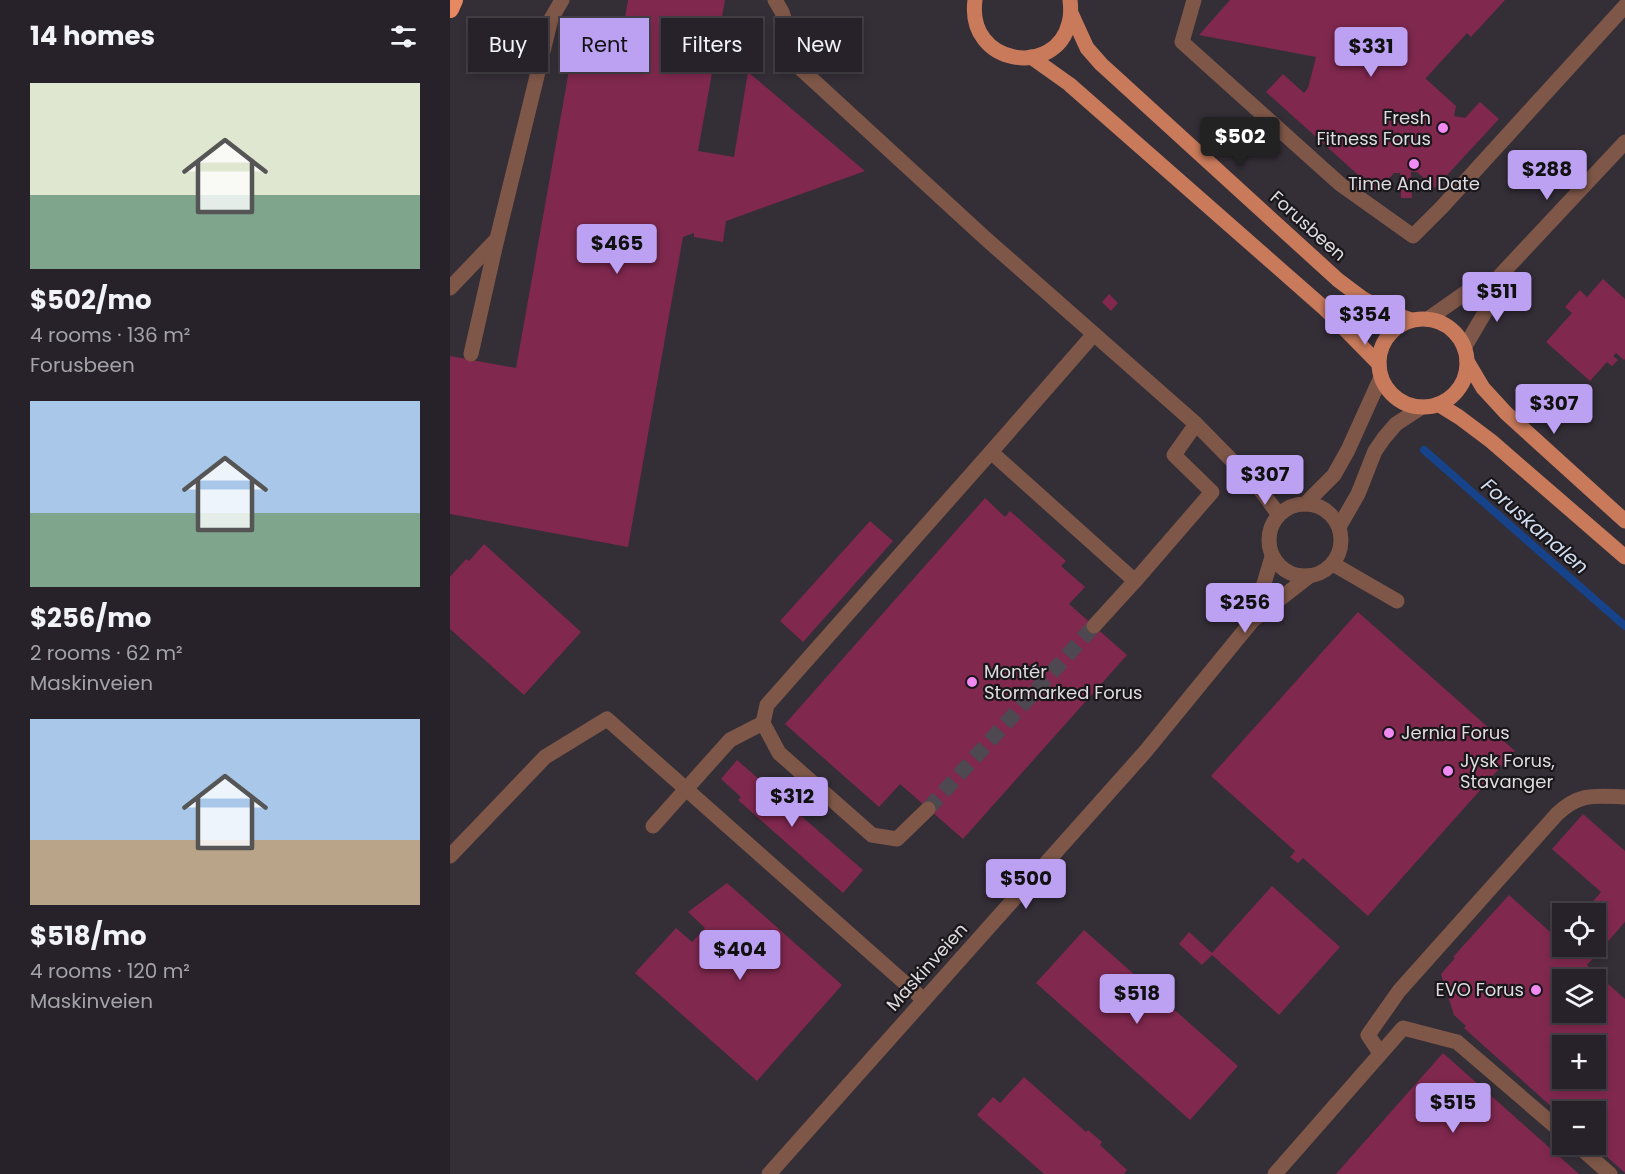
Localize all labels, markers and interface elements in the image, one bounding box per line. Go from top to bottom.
text: 14 homes [30,18,155,54]
chip: Buy [468,18,548,72]
chip: Rent [560,18,649,72]
chip: Filters [661,18,763,72]
chip: New [775,18,862,72]
icon: filters [387,20,420,53]
pin: $331 [1335,27,1407,78]
text: $331 [1349,32,1393,60]
place label: Fresh Fitness Forus [1316,105,1431,151]
pin: $502 [1204,117,1276,168]
marker: Fresh Fitness Forus [1436,121,1450,135]
icon: home [171,122,279,230]
text: $502 [1215,122,1265,150]
pin: $288 [1511,150,1583,201]
text: $288 [1522,155,1572,183]
marker: Time And Date [1407,157,1421,171]
place label: Time And Date [1348,171,1480,196]
street label: Forusbeen [1265,185,1352,266]
pin: $465 [581,224,653,275]
text: $465 [591,229,643,257]
pin: $511 [1461,272,1533,323]
text: $511 [1476,277,1518,305]
text: $502/mo [30,282,152,318]
pin: $354 [1329,295,1401,346]
text: $354 [1339,300,1391,328]
text: 4 rooms · 136 m² [30,321,190,349]
text: Forusbeen [30,351,135,379]
pin: $307 [1518,384,1590,435]
text: $307 [1530,389,1579,417]
icon: home [171,440,279,548]
pin: $307 [1229,455,1301,506]
text: $307 [1241,460,1290,488]
water label: Foruskanalen [1475,472,1595,580]
pin: $256 [1209,583,1281,634]
text: $256 [1220,588,1270,616]
text: $256/mo [30,600,151,636]
text: 2 rooms · 62 m² [30,639,183,667]
place label: Montér Stormarked Forus [984,659,1142,705]
text: Maskinveien [30,669,153,697]
marker: Montér Stormarked Forus [965,675,979,689]
place label: Jernia Forus [1401,720,1510,745]
marker: Jernia Forus [1382,726,1396,740]
place label: Jysk Forus, Stavanger [1460,748,1555,794]
icon: home [171,758,279,866]
marker: Jysk Forus, Stavanger [1441,764,1455,778]
pin: $312 [756,777,828,828]
text: $312 [770,782,814,810]
pin: $500 [990,859,1062,910]
text: $500 [1000,864,1052,892]
map controls [1552,903,1606,1155]
button: locate [1552,903,1606,957]
street label: Maskinveien [880,917,973,1016]
text: $518/mo [30,918,147,954]
pin: $404 [704,930,776,981]
text: $404 [713,935,767,963]
text: 4 rooms · 120 m² [30,957,190,985]
button: layers [1552,969,1606,1023]
pin: $518 [1101,974,1173,1025]
place label: EVO Forus [1435,977,1524,1002]
text: $518 [1114,979,1160,1007]
marker: EVO Forus [1529,983,1543,997]
text: Maskinveien [30,987,153,1015]
button: + [1552,1035,1606,1089]
pin: $515 [1417,1083,1489,1134]
text: $515 [1430,1088,1476,1116]
button: − [1552,1101,1606,1155]

